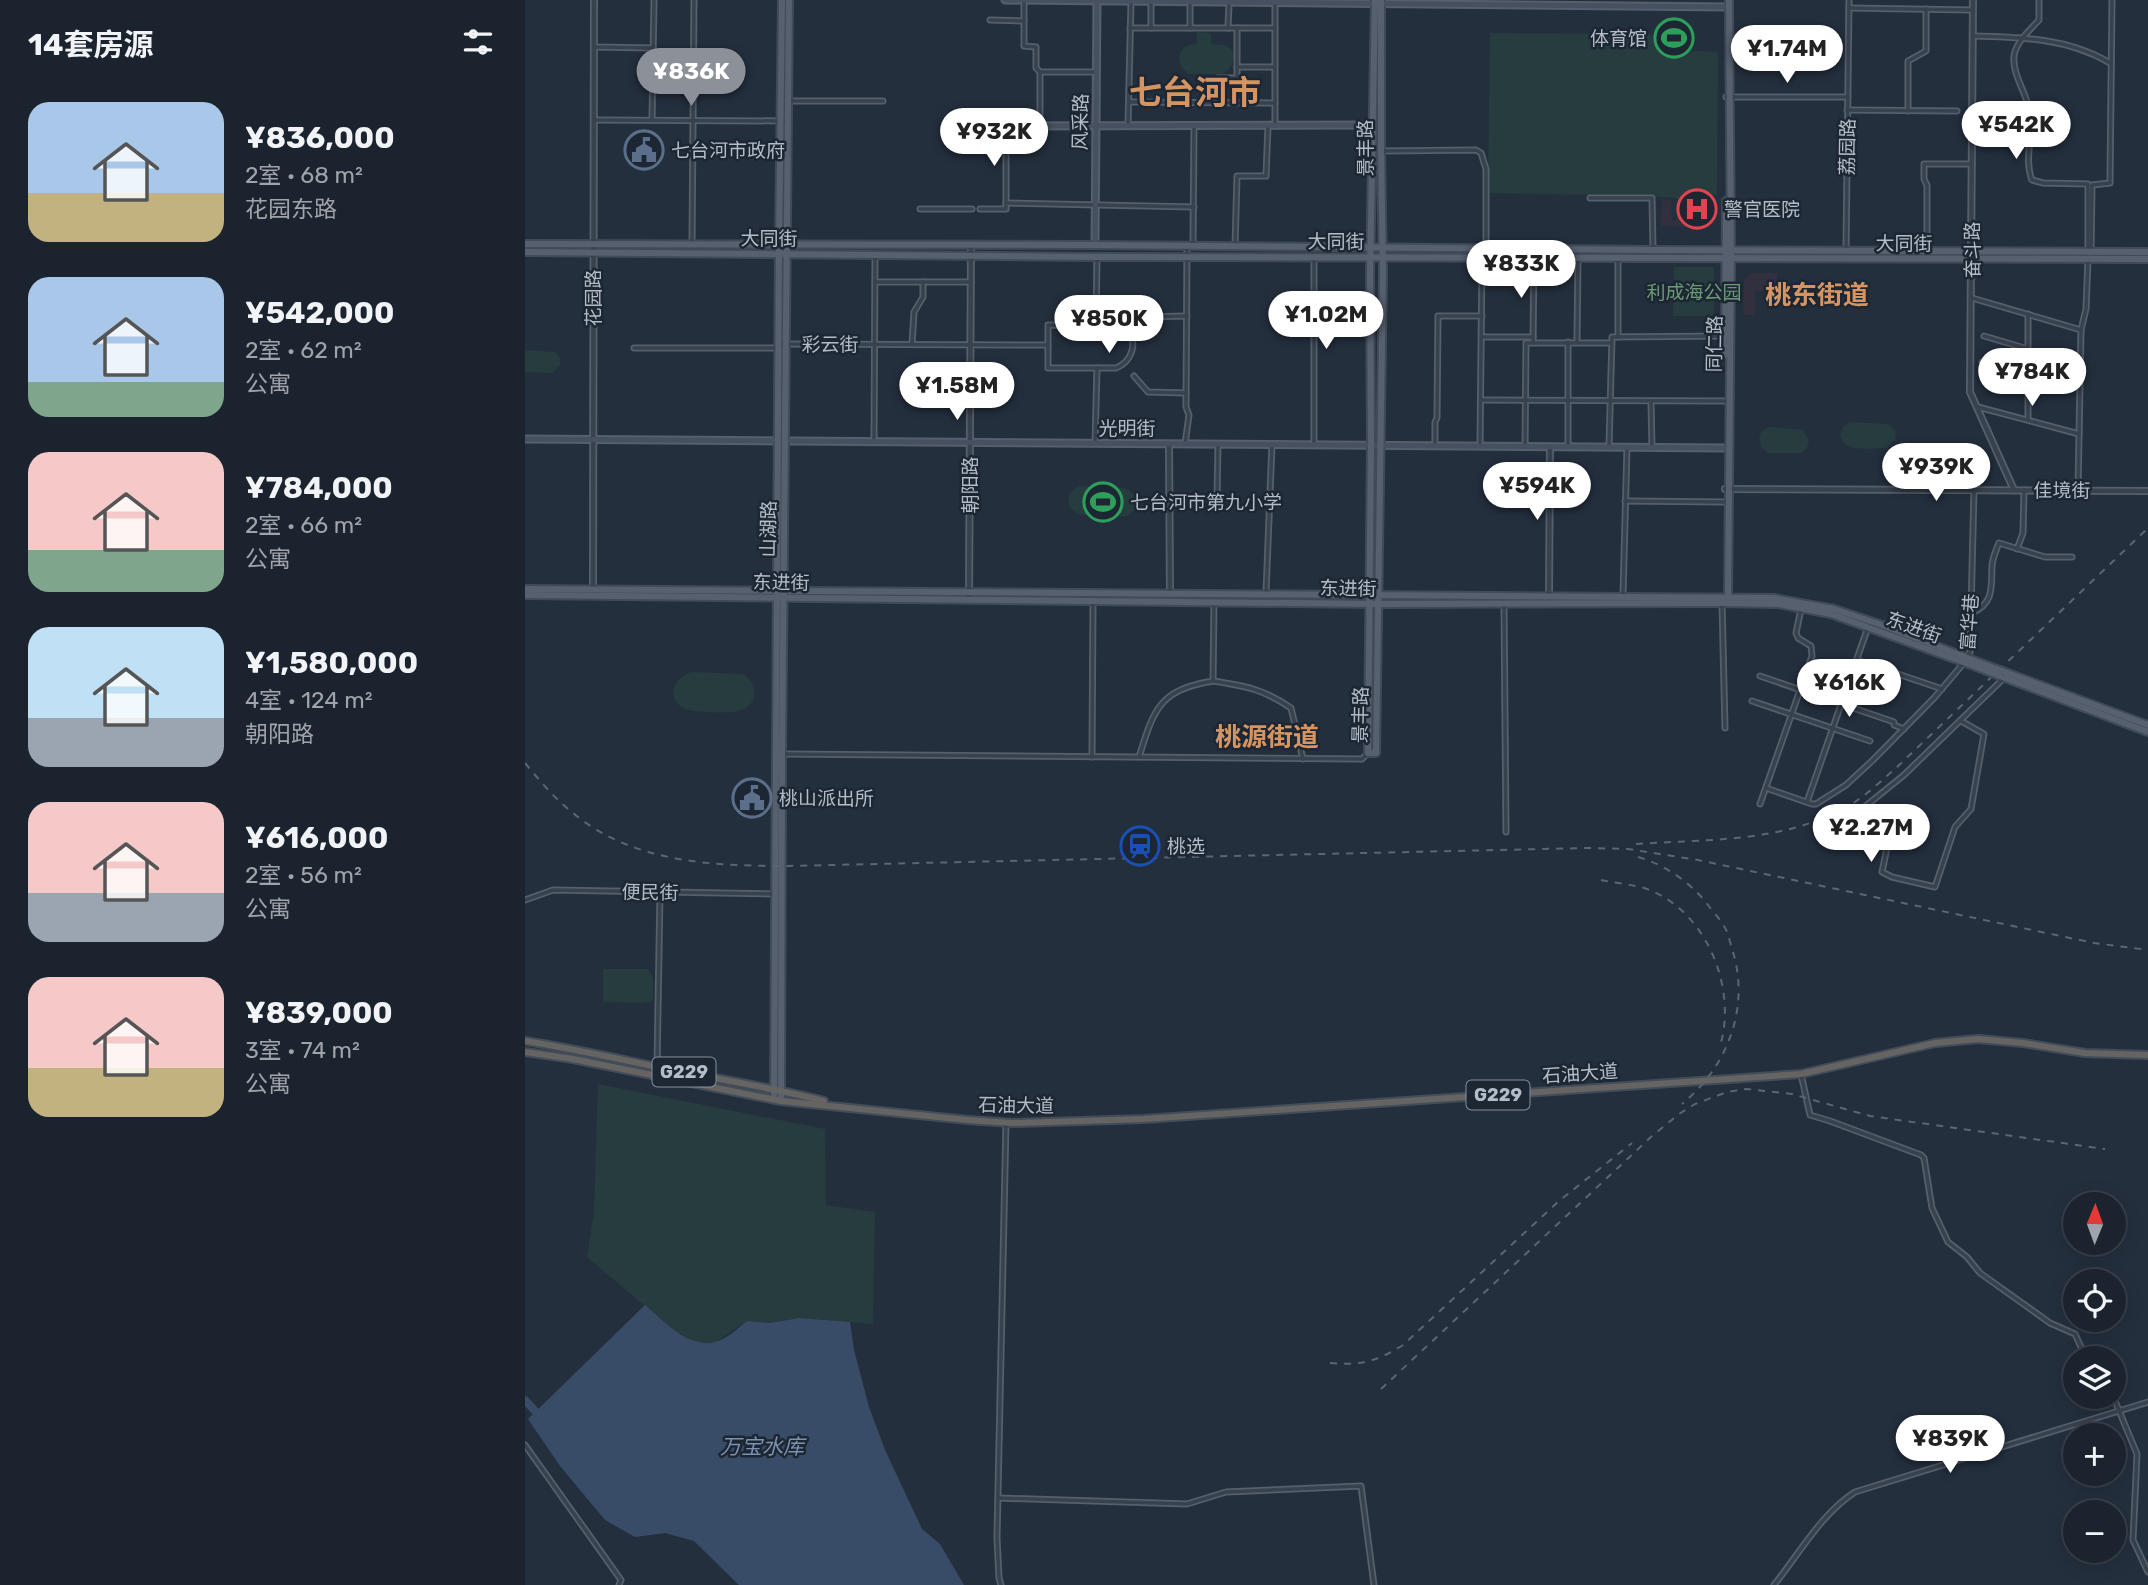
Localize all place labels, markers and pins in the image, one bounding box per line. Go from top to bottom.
sports icon: 体育馆 [1653,17,1695,59]
pin: ¥1.74M [1730,25,1844,85]
place label: 体育馆 [1590,27,1647,50]
pin: ¥836K [642,48,740,108]
pin: ¥542K [1967,102,2065,161]
pin: ¥932K [945,108,1043,168]
public building icon: 七台河市政府 [623,129,665,171]
place label: 七台河市政府 [671,139,785,162]
hospital icon: 警官医院 [1676,188,1718,230]
place label: 警官医院 [1724,198,1800,221]
pin: ¥833K [1472,240,1570,300]
pin: ¥1.02M [1269,292,1383,351]
pin: ¥850K [1060,296,1158,355]
pin: ¥784K [1983,348,2081,408]
pin: ¥1.58M [900,362,1014,422]
pin: ¥939K [1887,444,1985,503]
pin: ¥594K [1488,462,1586,522]
sports icon: 七台河市第九小学 [1082,481,1124,523]
place label: 七台河市第九小学 [1130,491,1282,514]
pin: ¥616K [1800,660,1898,719]
public building icon: 桃山派出所 [731,777,773,819]
place label: 桃山派出所 [779,787,874,810]
pin: ¥2.27M [1814,804,1928,864]
station icon: 桃选 [1119,825,1161,867]
place label: 桃选 [1167,835,1205,858]
pin: ¥839K [1901,1416,1999,1475]

